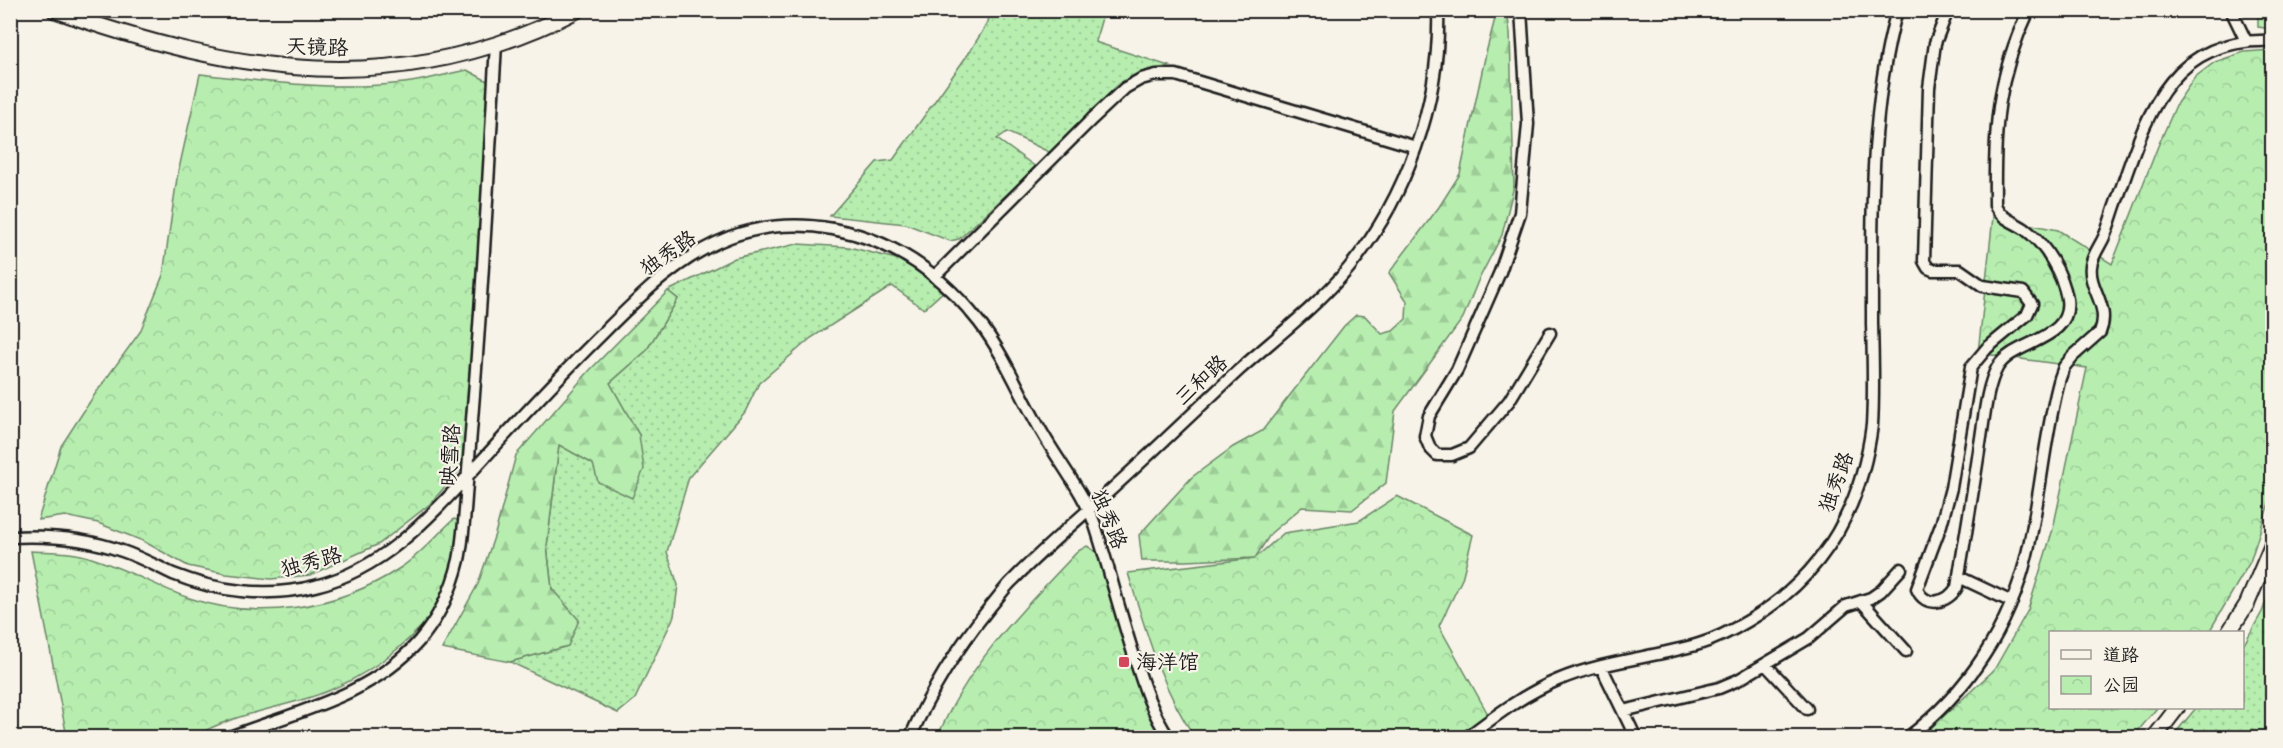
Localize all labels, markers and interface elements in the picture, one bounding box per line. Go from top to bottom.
street label: 天镜路 [285,33,349,63]
street label: 独秀路 [635,224,702,283]
street label: 三和路 [1169,349,1234,412]
street label: 映雪路 [435,423,467,487]
street label: 独秀路 [1813,448,1861,517]
street label: 独秀路 [1083,485,1133,554]
street label: 独秀路 [277,541,345,585]
legend [2049,631,2244,709]
text: 道路 [2103,644,2139,668]
place label: 海洋馆 [1136,649,1199,677]
marker: 海洋馆 [1117,655,1131,669]
text: 公园 [2103,674,2139,698]

